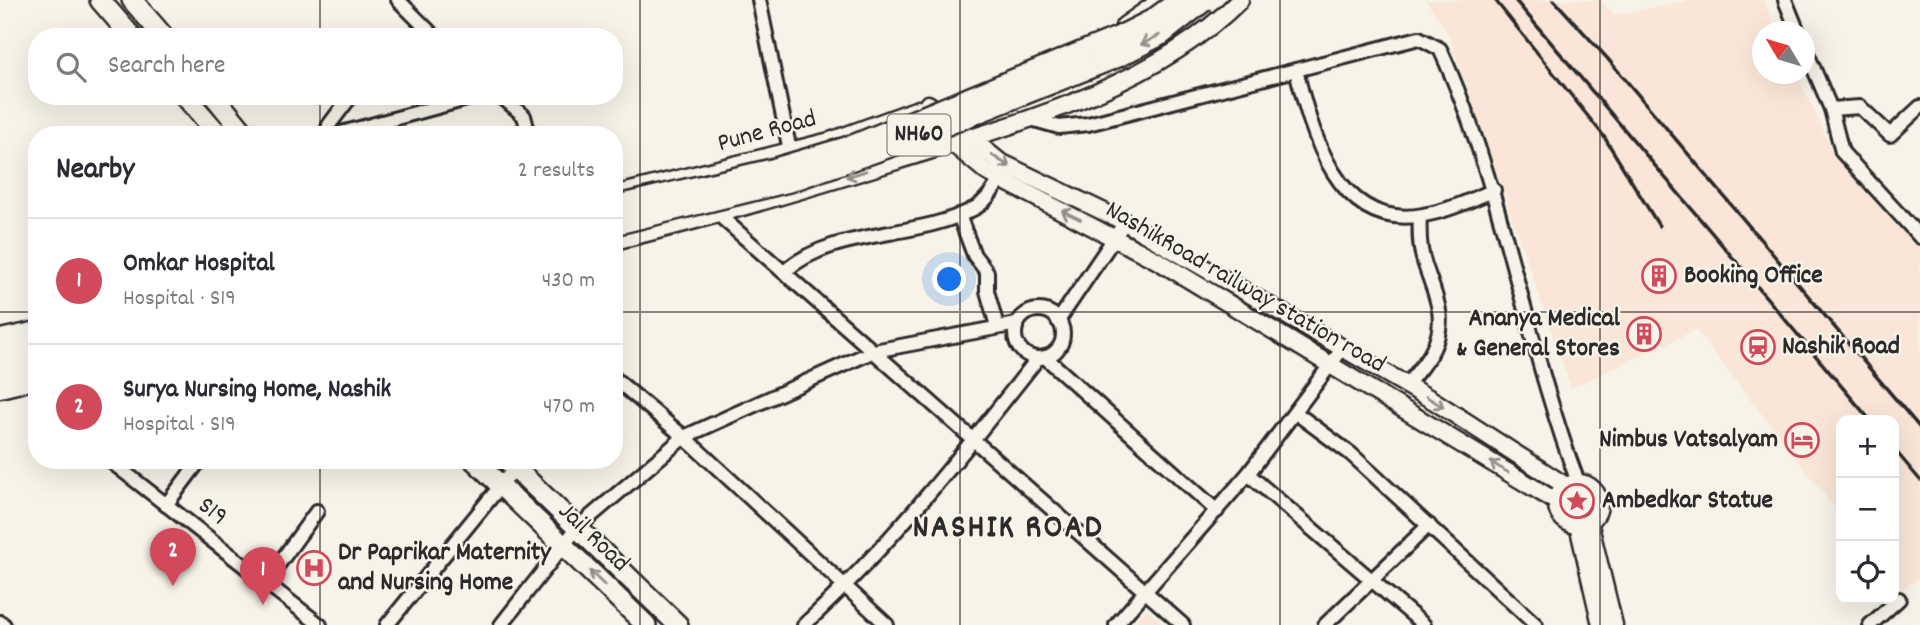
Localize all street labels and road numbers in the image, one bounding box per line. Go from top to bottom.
street label: Pune Road [713,101,821,163]
road number: NH60 [888,114,950,155]
street label: NashikRoad railway station road [1098,192,1392,384]
street label: S19 [189,488,235,536]
street label: Jail Road [549,494,637,582]

